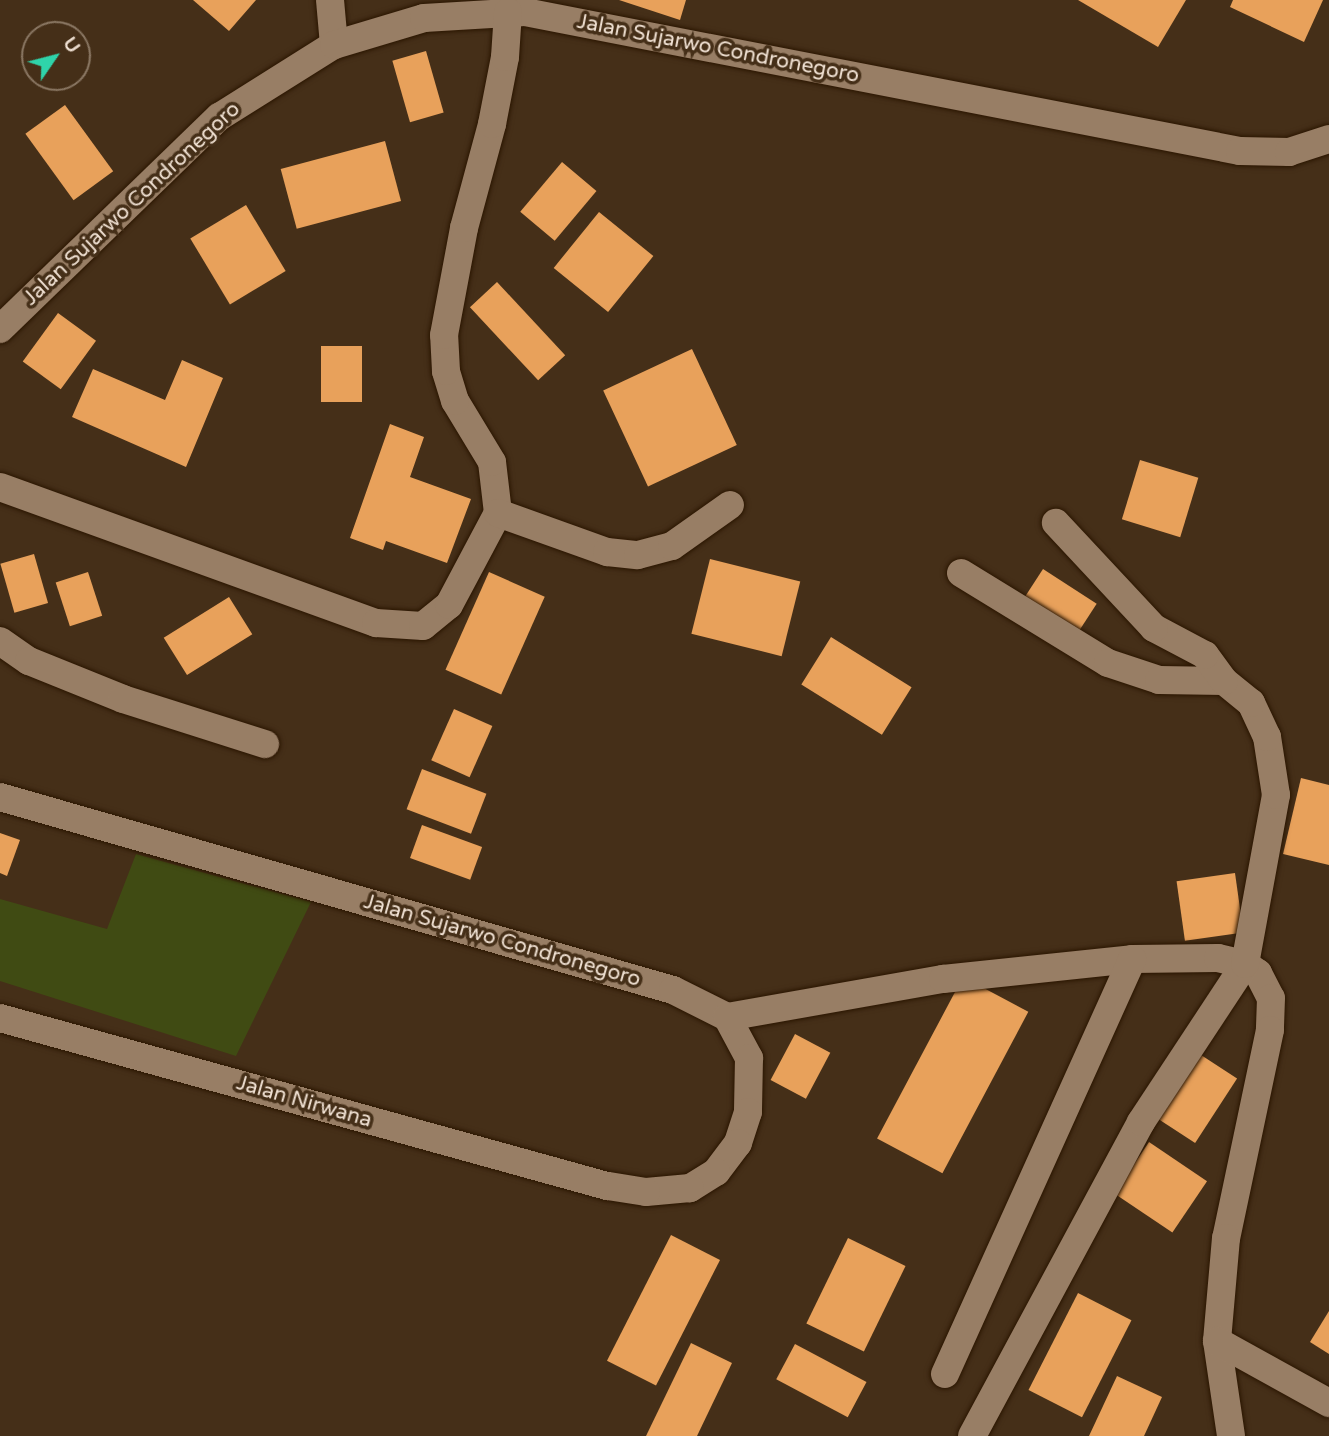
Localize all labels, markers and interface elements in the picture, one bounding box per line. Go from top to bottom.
street label: Jalan Sujarwo Condronegoro [575,9,861,89]
north arrow [21,21,91,91]
text: U [58,33,85,57]
street label: Jalan Sujarwo Condronegoro [18,97,246,311]
street label: Jalan Sujarwo Condronegoro [361,889,643,993]
street label: Jalan Nirwana [233,1071,375,1133]

